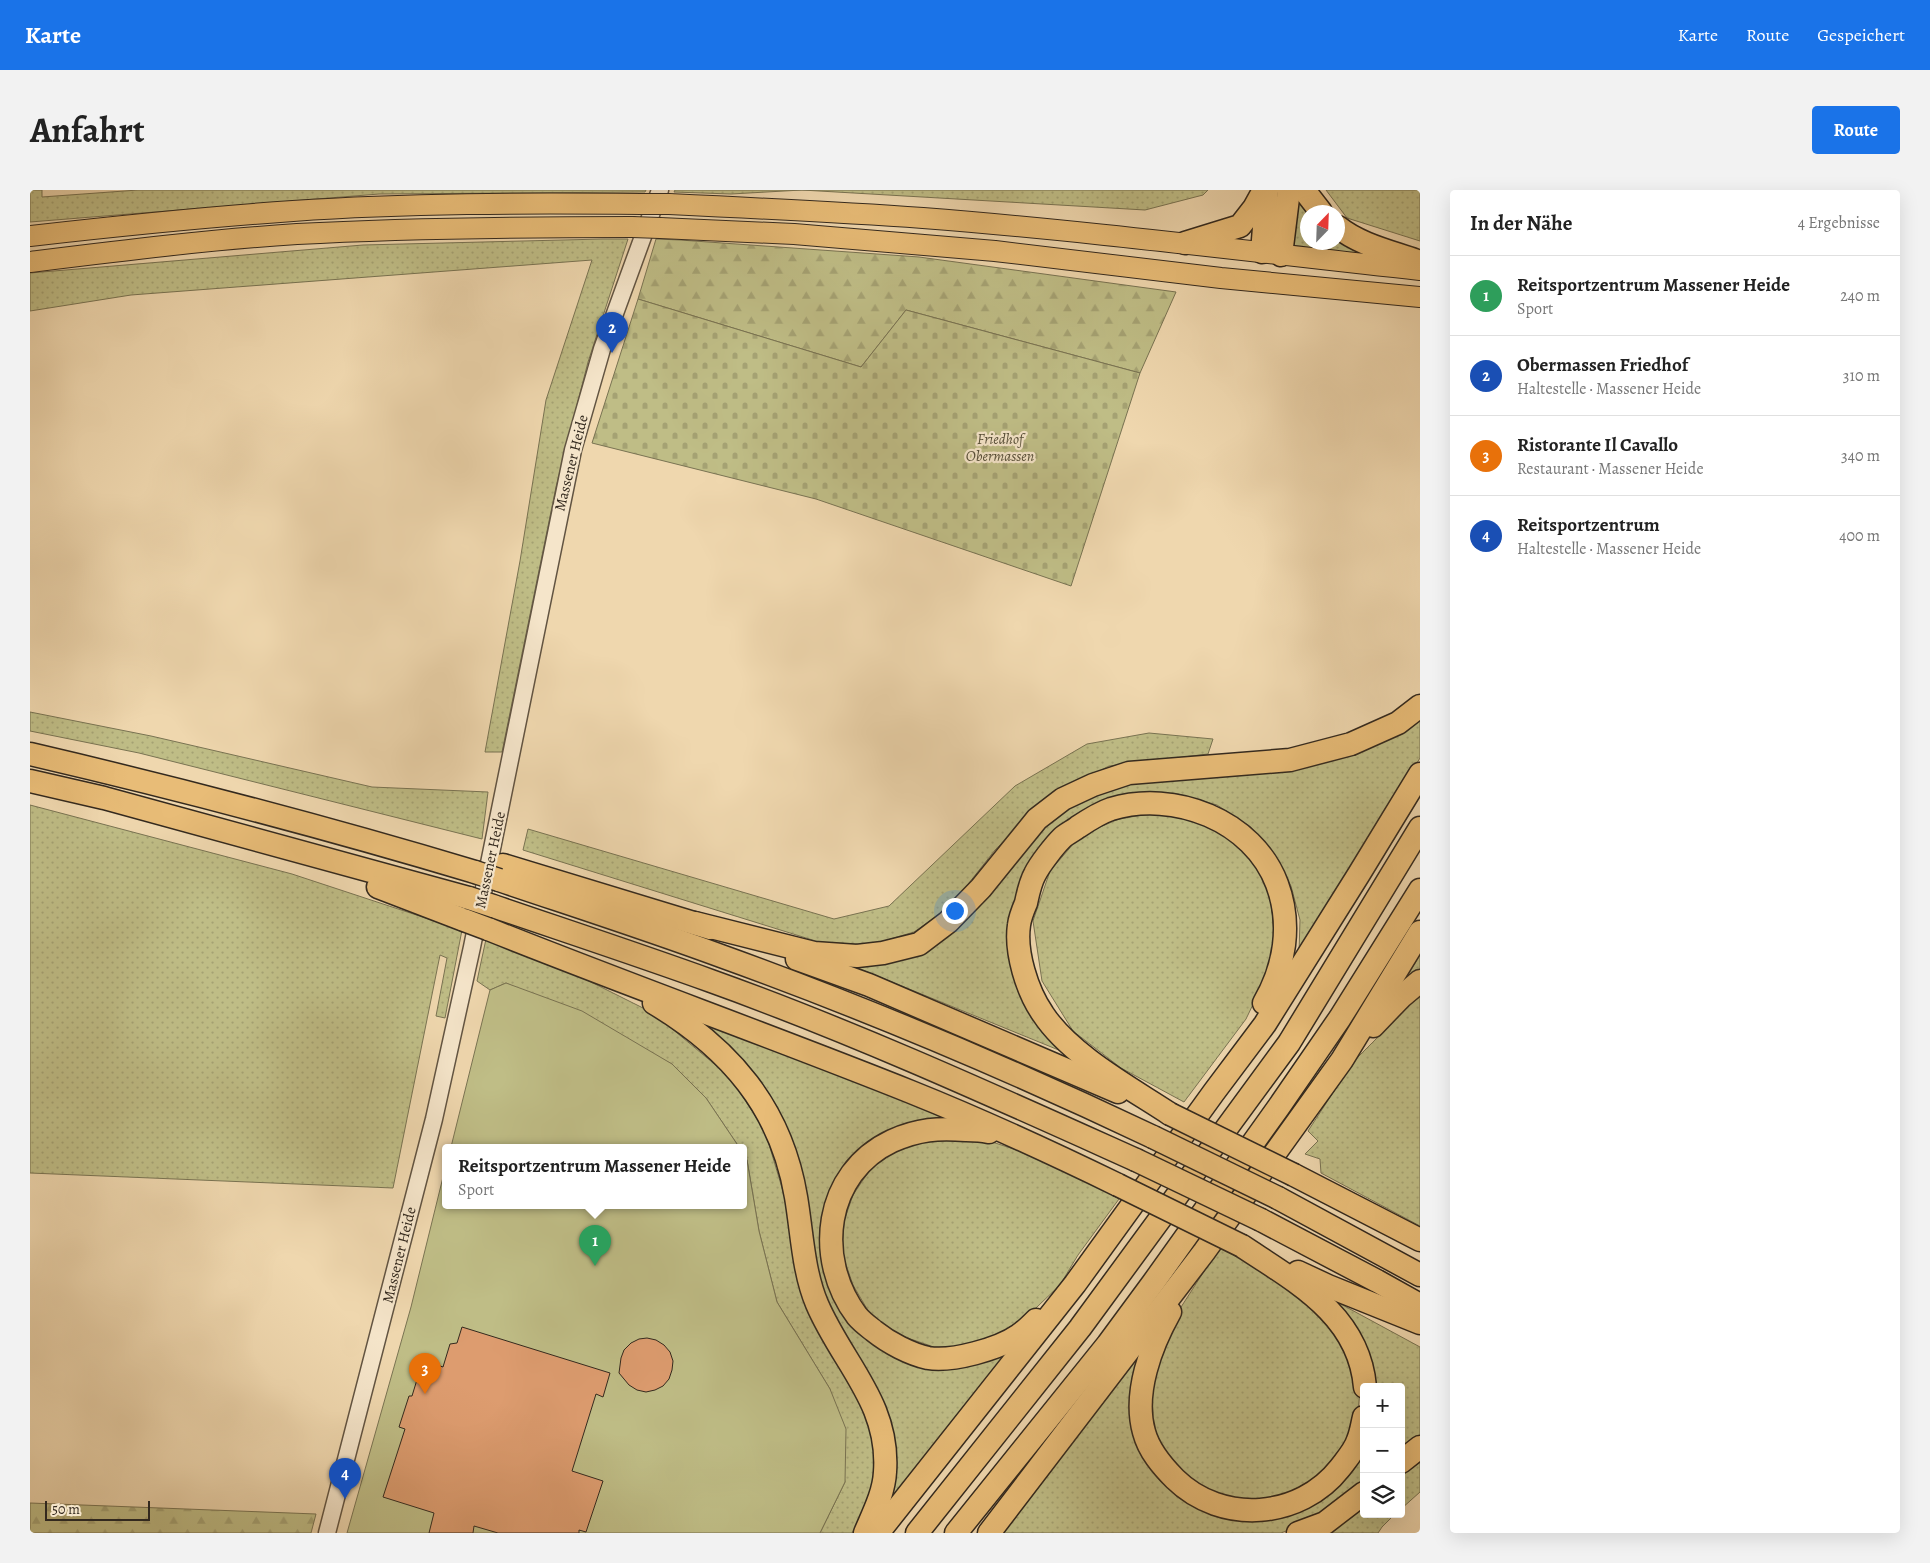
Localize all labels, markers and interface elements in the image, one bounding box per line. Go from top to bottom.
text: Karte [25,19,81,51]
text: Karte [1678,23,1718,47]
text: Route [1746,23,1789,47]
text: Gespeichert [1817,23,1905,47]
text: Anfahrt [30,106,145,154]
button: Route [1812,106,1900,154]
north arrow [1300,205,1345,250]
text: In der Nähe [1470,209,1572,237]
text: 4 Ergebnisse [1798,212,1880,234]
text: Reitsportzentrum Massener Heide [1517,272,1790,298]
text: 1 [1483,285,1489,307]
text: 240 m [1840,285,1880,307]
text: Sport [1517,298,1553,320]
pin: 2 [596,312,628,353]
text: Obermassen Friedhof [1517,352,1688,378]
text: 2 [1482,365,1490,387]
text: 310 m [1843,365,1880,387]
text: Haltestelle · Massener Heide [1517,378,1701,400]
street label: Massener Heide [549,412,593,513]
park label: Friedhof Obermassen [966,429,1034,466]
text: Ristorante Il Cavallo [1517,432,1678,458]
text: 3 [1483,445,1489,467]
text: 340 m [1841,445,1880,467]
text: Restaurant · Massener Heide [1517,458,1704,480]
text: Reitsportzentrum [1517,512,1660,538]
text: 4 [1482,525,1490,547]
text: 400 m [1839,525,1880,547]
text: Haltestelle · Massener Heide [1517,538,1701,560]
street label: Massener Heide [470,809,510,910]
your location [942,898,968,924]
popup [442,1144,747,1209]
text: Reitsportzentrum Massener Heide [458,1153,731,1179]
text: Sport [458,1179,494,1201]
street label: Massener Heide [377,1204,421,1305]
pin: 1 [579,1225,611,1266]
pin: 3 [409,1353,441,1394]
map controls [1360,1383,1405,1518]
button: + [1360,1383,1405,1428]
button: − [1360,1428,1405,1473]
pin: 4 [329,1458,361,1499]
button: layers [1360,1473,1405,1518]
scale bar [45,1498,150,1521]
text: 50 m [52,1500,80,1519]

